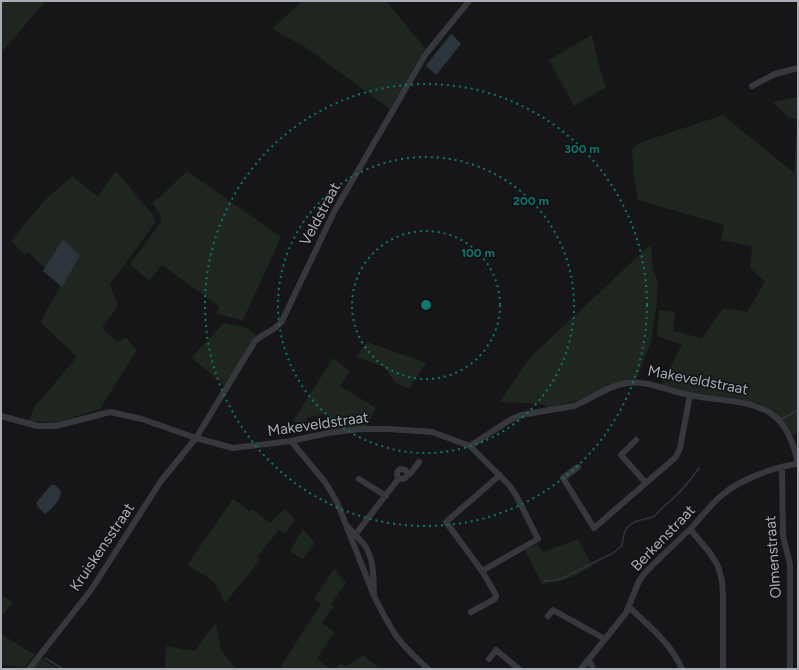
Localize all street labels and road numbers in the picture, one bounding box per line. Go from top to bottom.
street label: Veldstraat [296,179,344,249]
street label: Makeveldstraat [646,361,750,399]
street label: Makeveldstraat [266,408,370,440]
street label: Kruiskensstraat [66,499,138,594]
street label: Berkenstraat [627,501,699,575]
street label: Olmenstraat [761,515,785,599]

